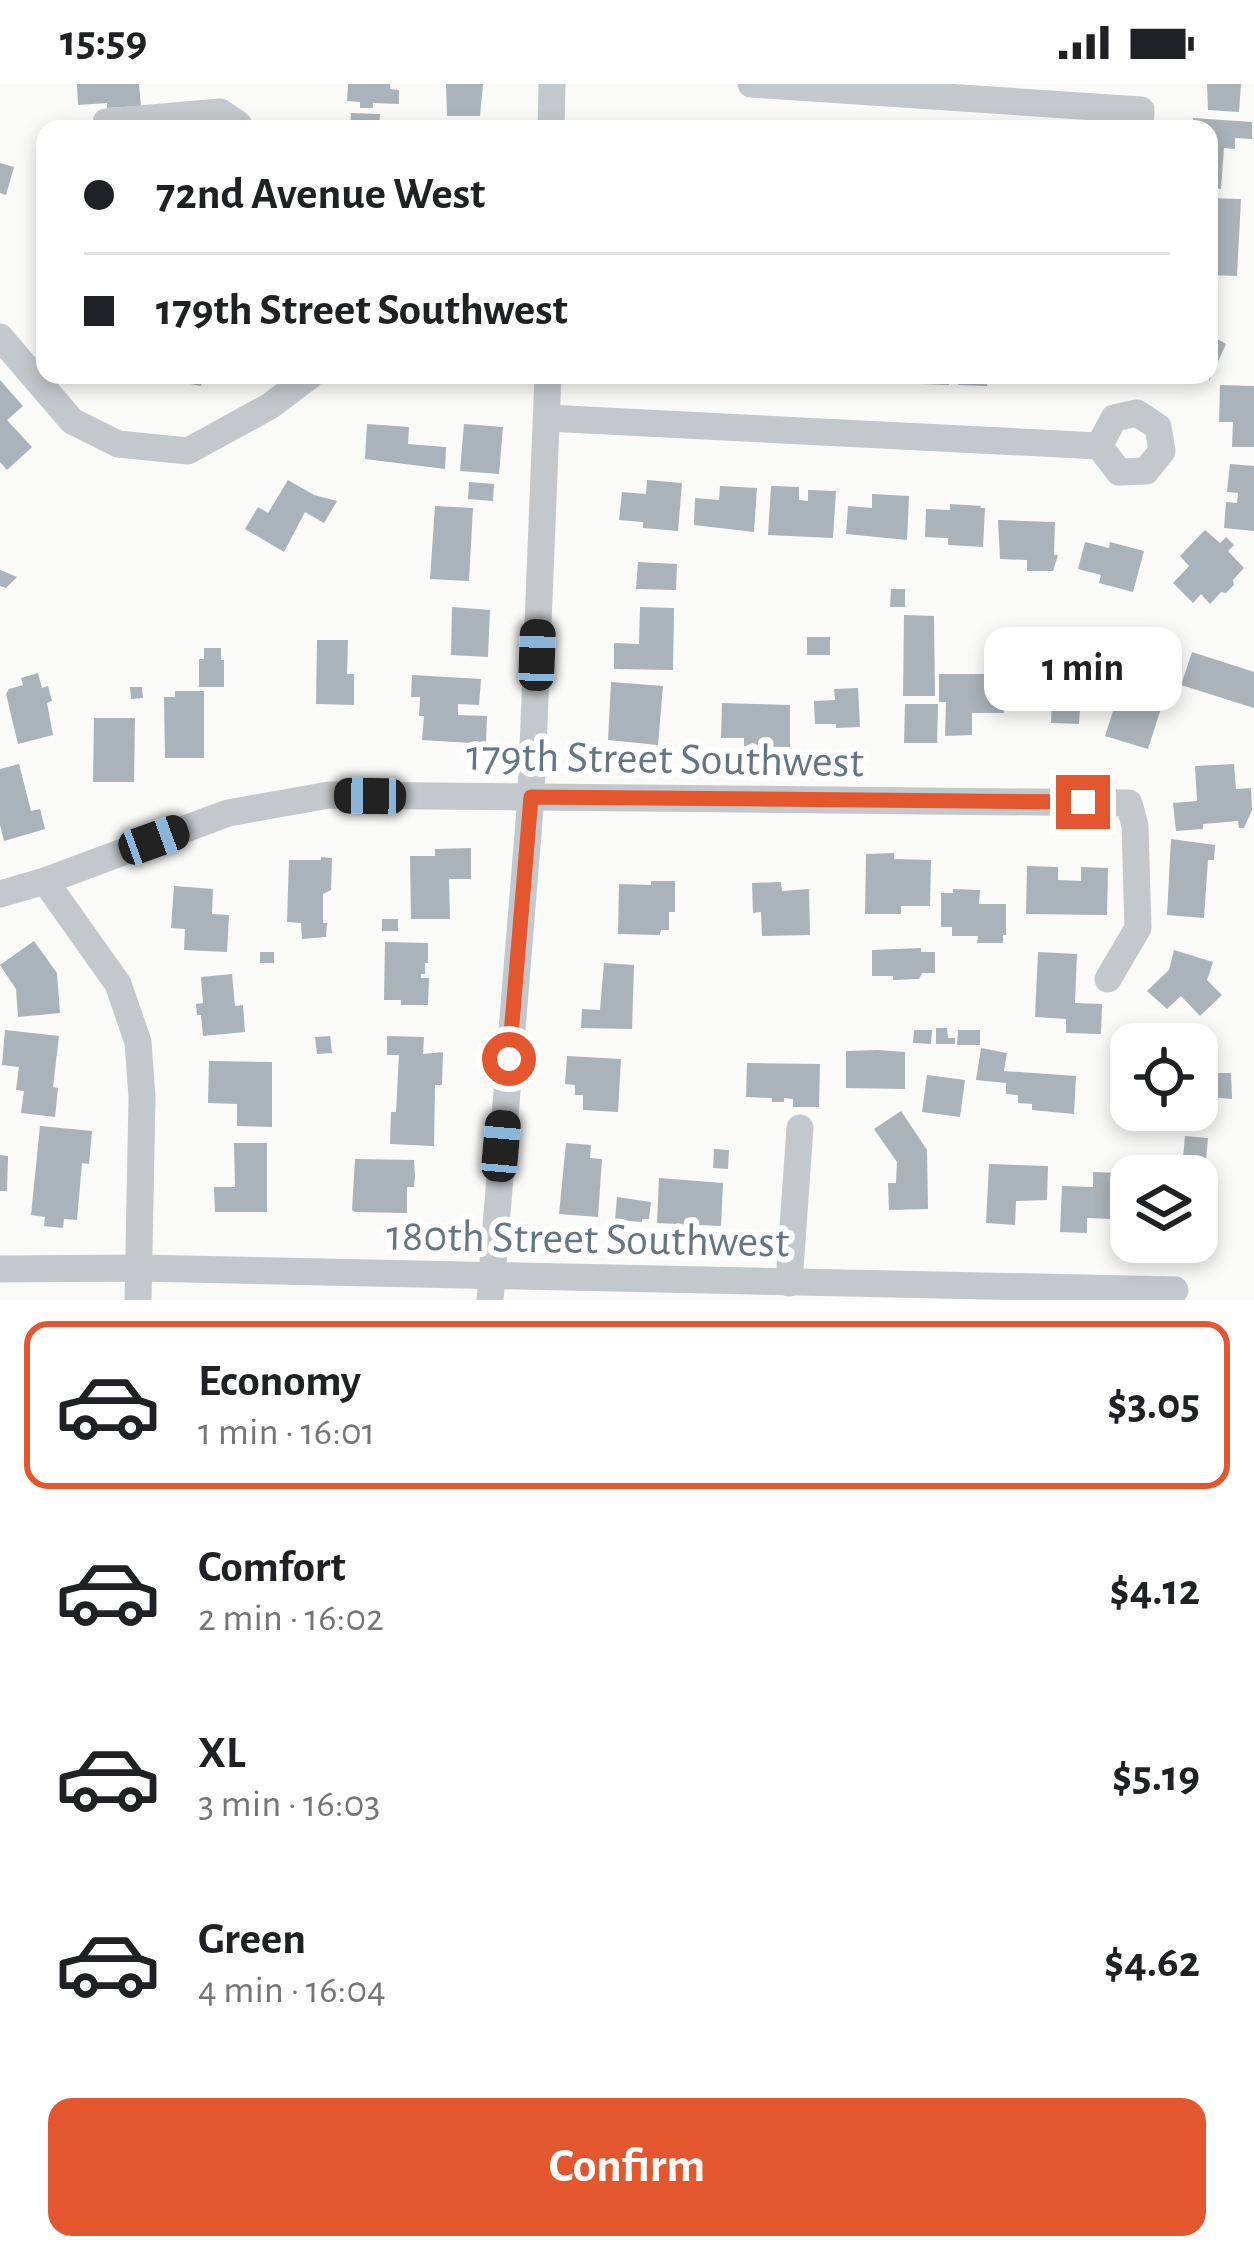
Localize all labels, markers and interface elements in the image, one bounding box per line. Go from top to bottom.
text: 15:59 [60,19,147,64]
text: 72nd Avenue West [156,172,485,217]
text: 179th Street Southwest [156,288,568,333]
car [518,618,556,692]
callout: 1 min [984,628,1182,712]
text: 1 min [1042,649,1124,688]
street label: 179th Street Southwest [466,734,864,785]
route end [1056,775,1110,829]
car [334,777,406,815]
car [114,811,194,869]
map controls [1110,1023,1218,1263]
button: locate [1110,1023,1218,1131]
route start [482,1032,536,1086]
car [480,1109,522,1183]
button: layers [1110,1155,1218,1263]
street label: 180th Street Southwest [386,1213,790,1266]
icon: car [54,1351,162,1459]
text: Economy [198,1359,361,1404]
text: $3.05 [1107,1382,1200,1427]
text: 1 min · 16:01 [198,1413,375,1452]
icon: car [54,1537,162,1645]
text: Comfort [198,1545,346,1590]
text: $4.12 [1109,1568,1200,1613]
text: 2 min · 16:02 [198,1599,384,1638]
icon: car [54,1723,162,1831]
text: XL [198,1731,246,1776]
text: $5.19 [1112,1754,1200,1799]
text: 3 min · 16:03 [198,1785,380,1824]
icon: car [54,1909,162,2017]
text: Green [198,1917,306,1962]
text: $4.62 [1104,1940,1200,1985]
text: 4 min · 16:04 [198,1971,386,2010]
button: Confirm [48,2098,1206,2236]

